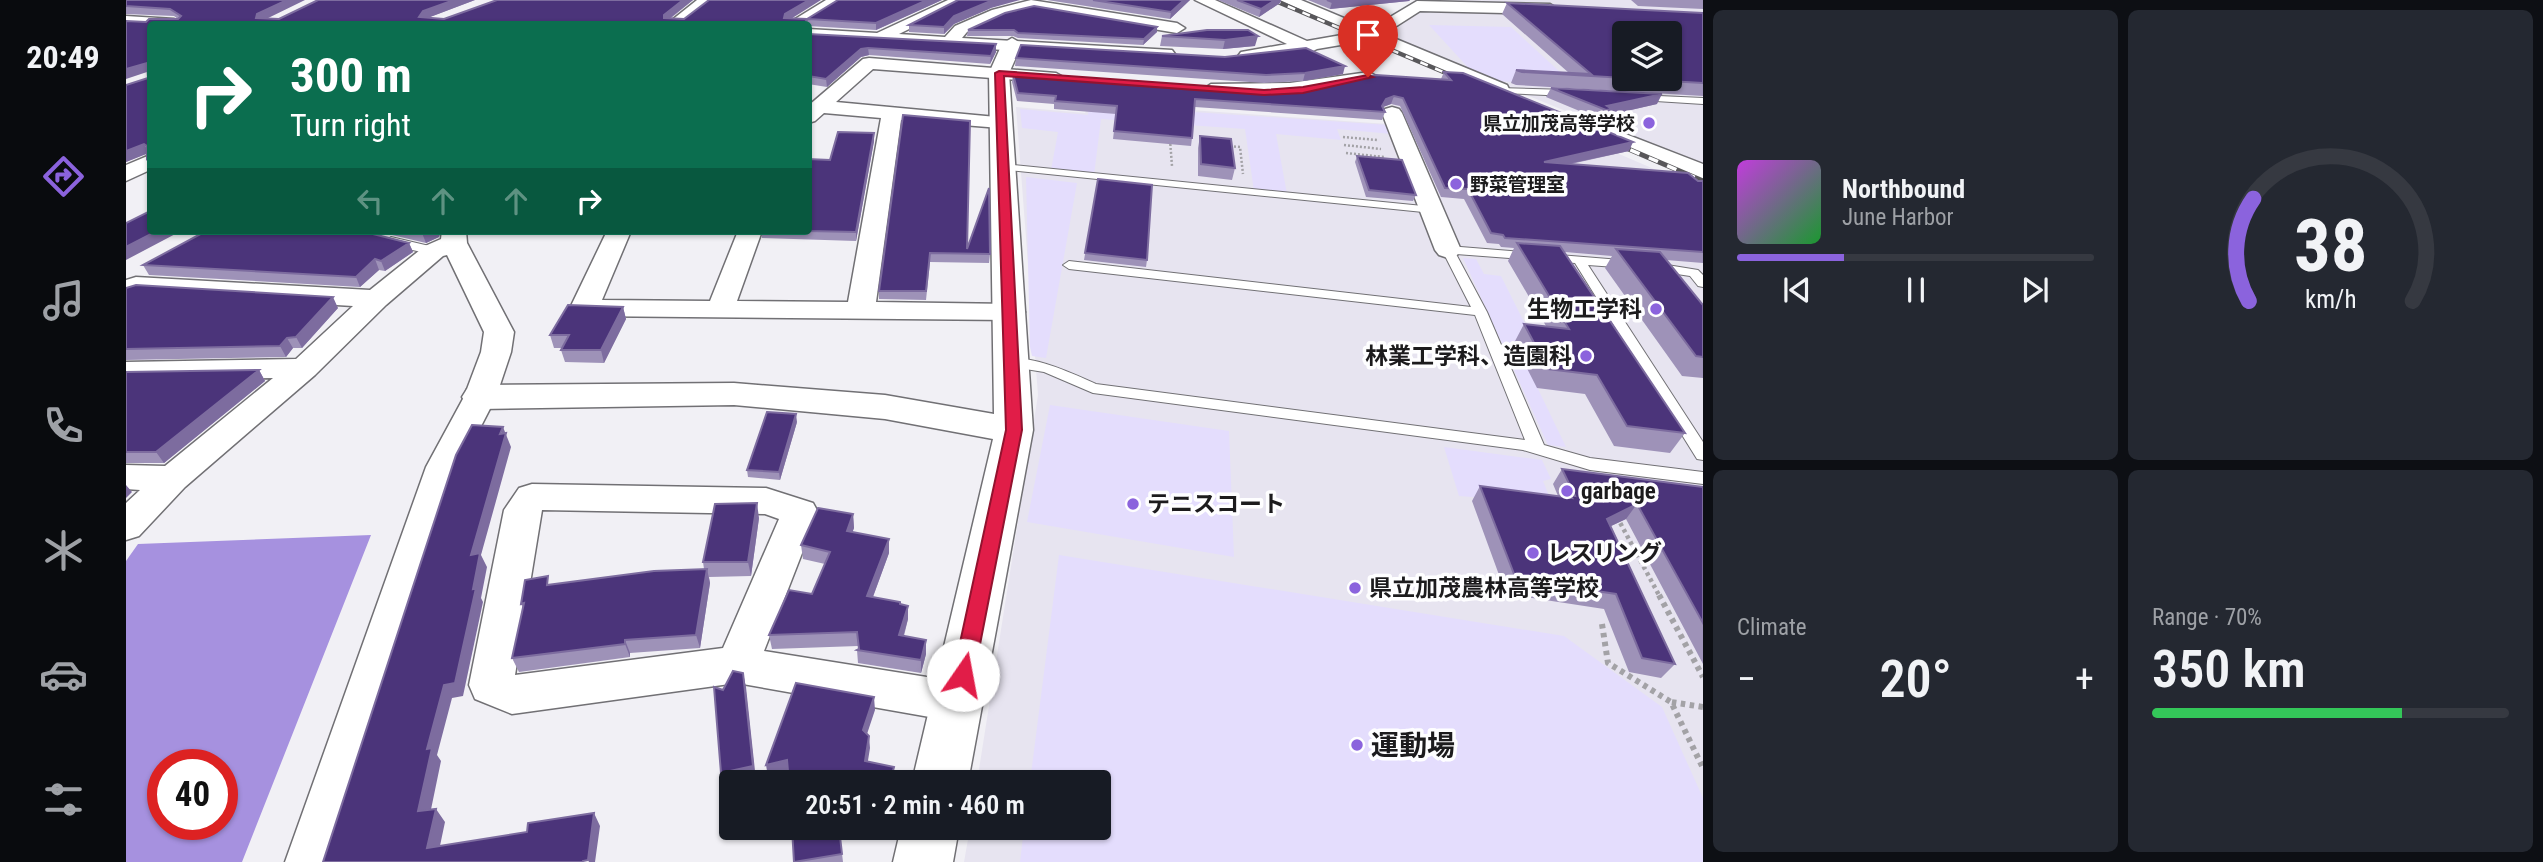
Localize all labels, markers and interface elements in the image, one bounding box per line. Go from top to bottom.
pin [1338,5,1398,77]
icon: arrive [1349,16,1387,54]
map controls [1612,21,1682,91]
button: layers [1612,21,1682,91]
text: 20:49 [26,38,100,76]
text: 300 m [290,47,412,104]
icon: right [175,49,266,140]
text: Turn right [290,106,411,144]
place label: 県立加茂高等学校 [1483,112,1635,135]
marker: 県立加茂高等学校 [1641,115,1657,131]
icon: directions [39,152,88,201]
place label: 野菜管理室 [1470,173,1565,196]
text: Northbound [1842,174,1965,204]
marker: 野菜管理室 [1448,176,1464,192]
icon: left [351,182,389,220]
icon: ahead [424,182,462,220]
icon: ahead [497,182,535,220]
icon: right [570,182,608,220]
text: 38 [2294,203,2367,289]
text: June Harbor [1842,204,1954,231]
icon: previous [1778,271,1816,309]
icon: pause [1897,271,1935,309]
icon: next [2016,271,2054,309]
icon: music [39,276,88,325]
text: km/h [2305,285,2356,314]
place label: 生物工学科 [1527,296,1642,323]
marker: 生物工学科 [1648,301,1664,317]
place label: 林業工学科、造園科 [1365,343,1572,370]
marker: 林業工学科、造園科 [1578,348,1594,364]
icon: phone [39,401,88,450]
place label: garbage [1581,478,1656,505]
marker: garbage [1559,483,1575,499]
place label: テニスコート [1147,491,1285,518]
marker: テニスコート [1125,496,1141,512]
icon: climate [39,526,88,575]
place label: レスリング [1547,540,1662,567]
marker: レスリング [1525,545,1541,561]
place label: 県立加茂農林高等学校 [1369,575,1599,602]
marker: 県立加茂農林高等学校 [1347,580,1363,596]
text: Range · 70% [2152,604,2262,631]
text: Climate [1737,614,1807,641]
position arrow [926,638,1000,712]
text: 350 km [2152,639,2306,700]
text: 20° [1879,649,1952,710]
icon: car [39,650,88,699]
text: − [1737,657,1756,701]
text: + [2075,657,2094,701]
place label: 運動場 [1371,729,1455,762]
marker: 運動場 [1349,737,1365,753]
speed limit sign: 40 [147,749,238,840]
icon: filters [39,775,88,824]
text: 20:51 · 2 min · 460 m [805,790,1025,820]

